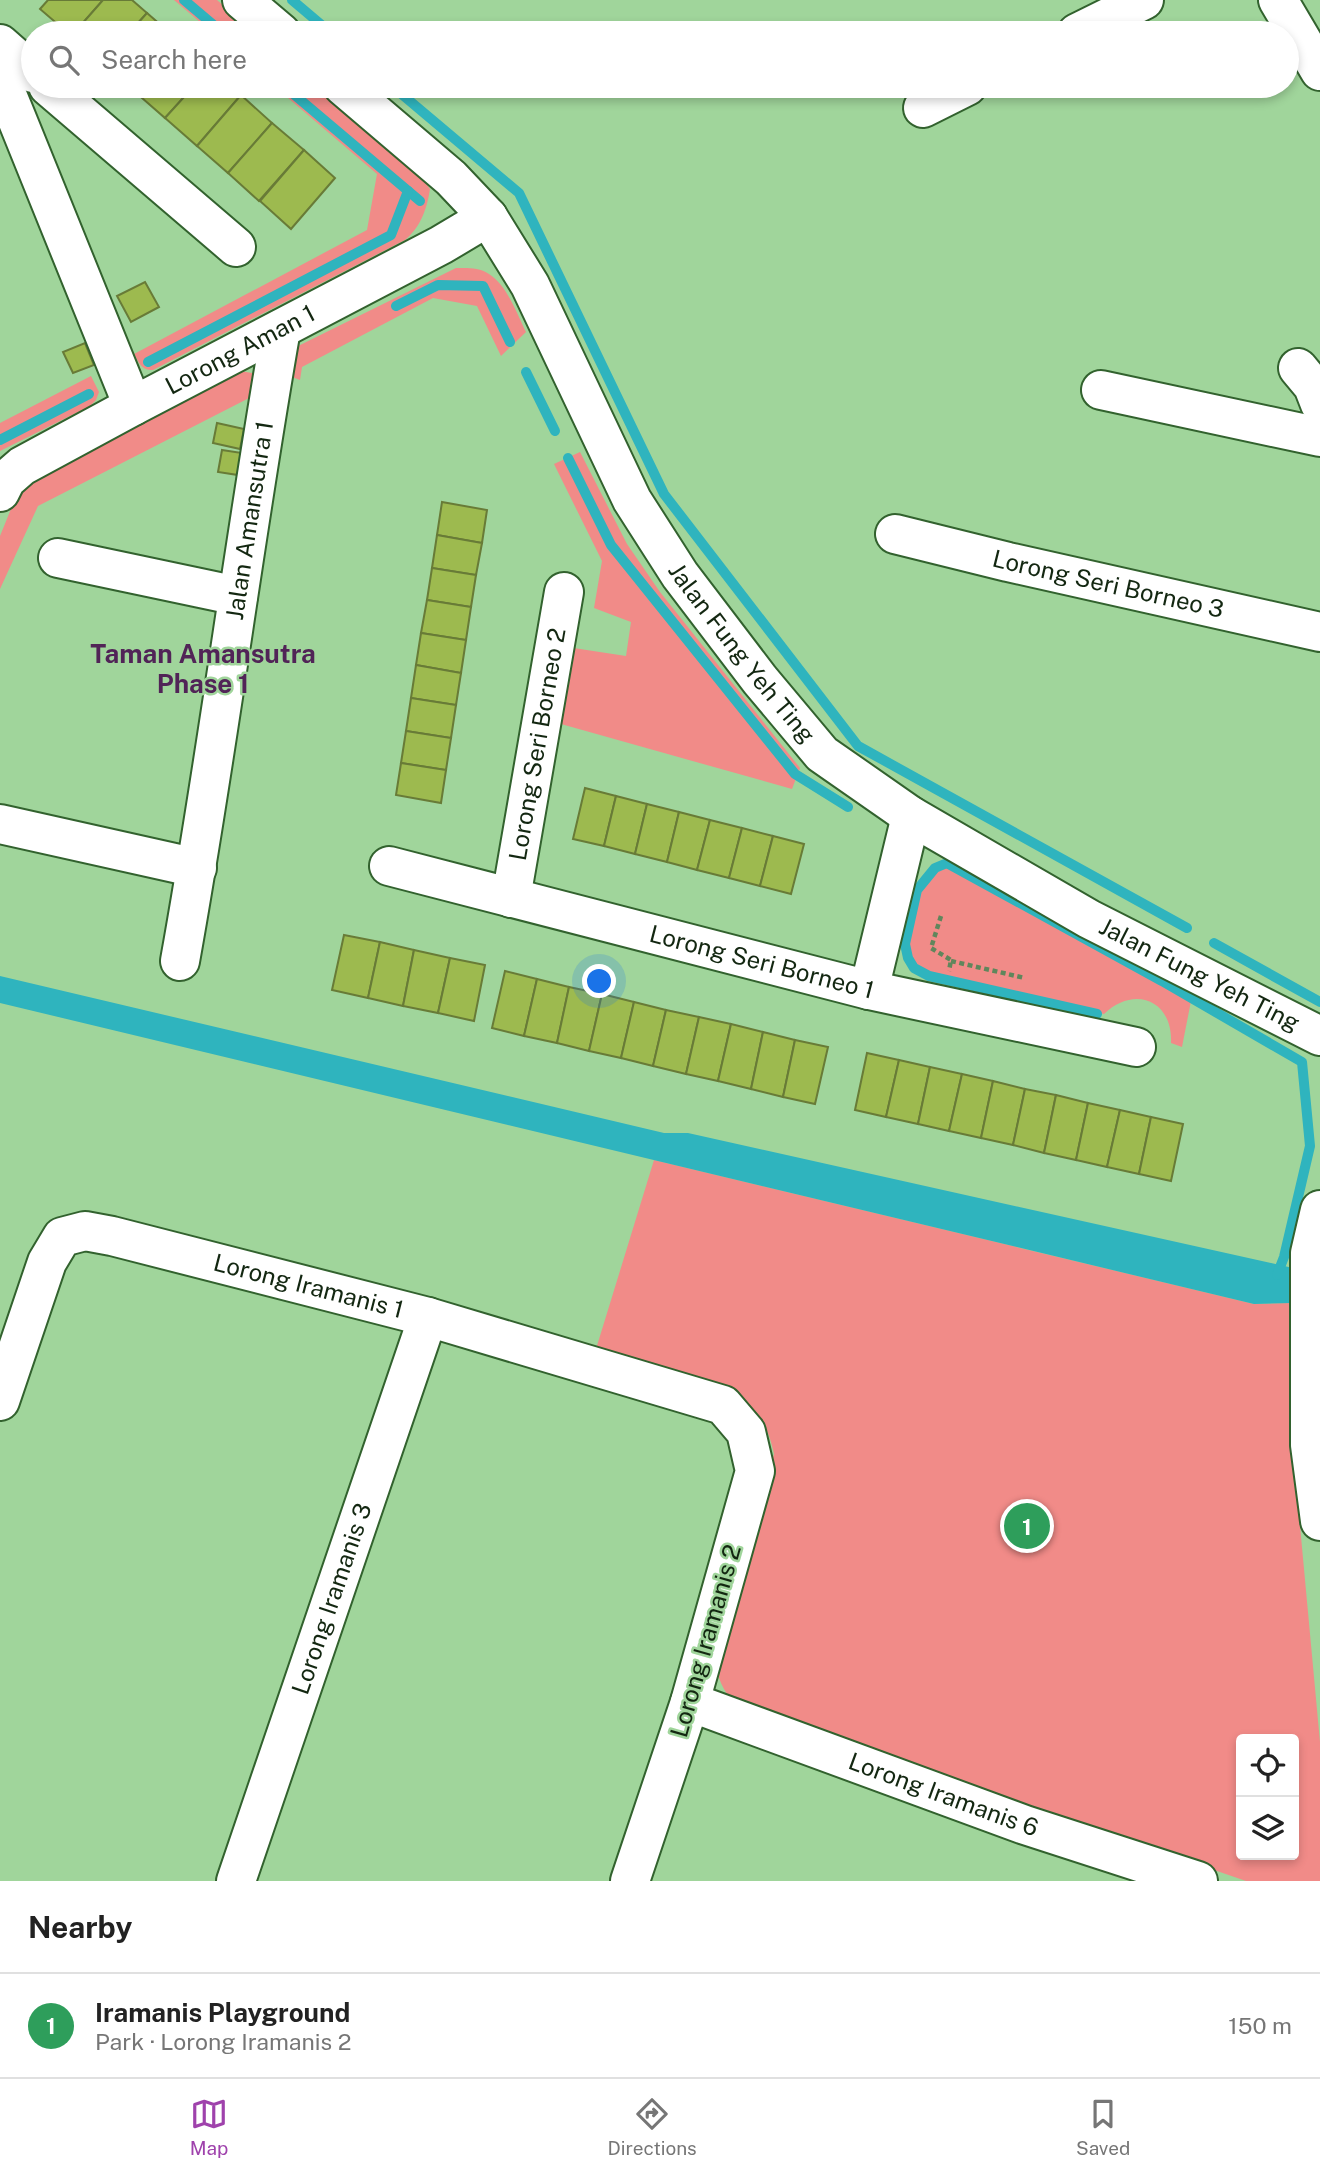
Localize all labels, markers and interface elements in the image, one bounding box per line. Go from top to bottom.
search box [21,21,1299,98]
icon: search [45,41,83,79]
text: Search here [101,44,247,75]
street label: Lorong Aman 1 [160,298,319,400]
street label: Jalan Amansutra 1 [220,419,278,622]
street label: Lorong Seri Borneo 3 [990,544,1227,623]
street label: Jalan Fung Yeh Ting [663,558,822,748]
street label: Lorong Seri Borneo 2 [503,626,571,863]
district label: Taman Amansutra Phase 1 [90,638,316,699]
street label: Jalan Fung Yeh Ting [1095,912,1305,1036]
street label: Lorong Seri Borneo 1 [647,919,877,1004]
your location [582,964,616,998]
street label: Lorong Iramanis 1 [211,1248,407,1323]
street label: Lorong Iramanis 3 [286,1499,377,1698]
pin: 1 [1004,1500,1050,1552]
street label: Lorong Iramanis 2 [664,1541,746,1740]
map controls [1236,1734,1299,1860]
button: locate [1236,1734,1299,1797]
street label: Lorong Iramanis 6 [845,1746,1042,1841]
button: layers [1236,1797,1299,1860]
text: Nearby [28,1909,132,1945]
text: Iramanis Playground [95,1997,350,2028]
text: 1 [46,2012,56,2039]
text: 150 m [1228,2012,1292,2039]
text: Park · Lorong Iramanis 2 [95,2028,351,2055]
tab: Map [190,2095,228,2159]
tab: Directions [607,2095,697,2159]
tab: Saved [1076,2095,1130,2159]

